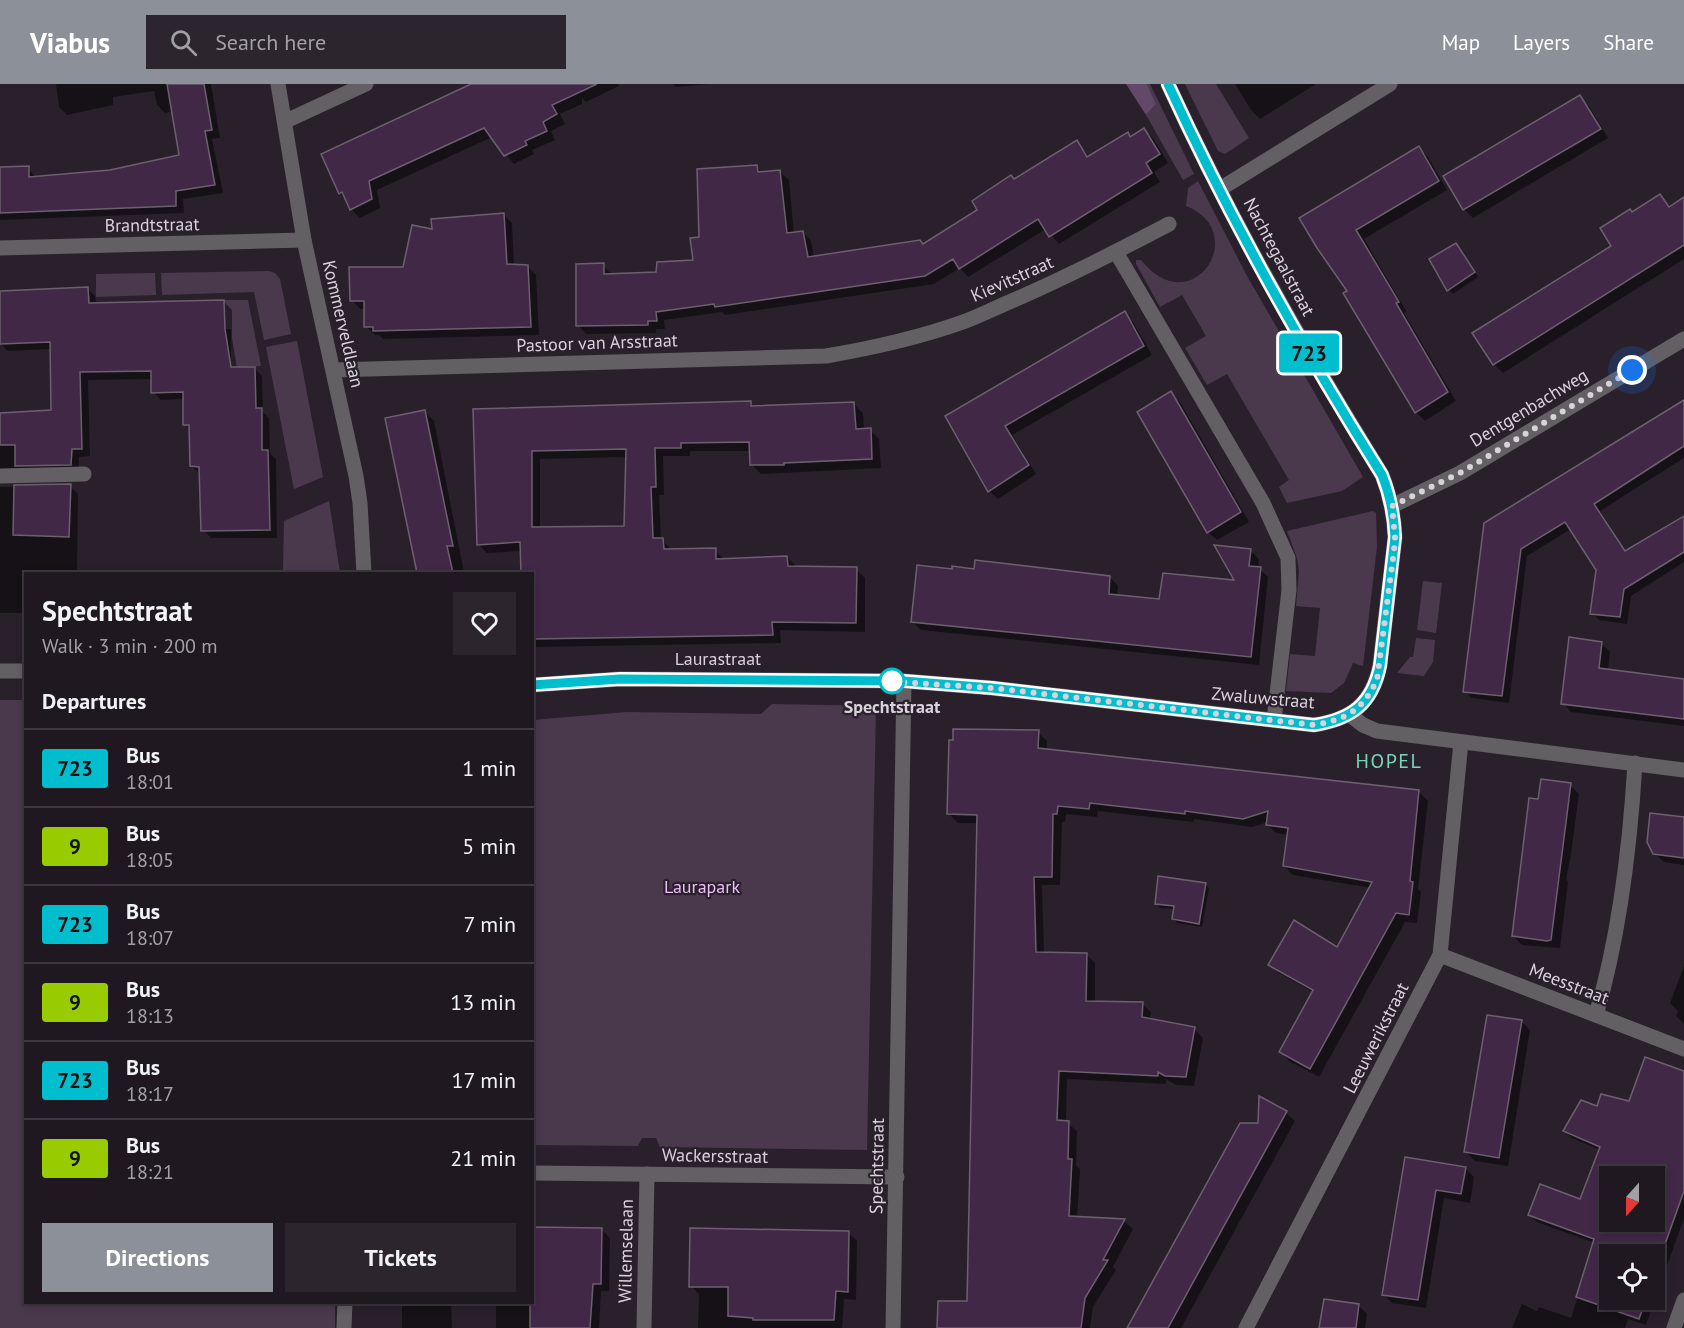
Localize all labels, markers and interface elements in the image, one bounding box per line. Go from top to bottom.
search box [146,15,566,69]
text: Viabus [30,24,110,61]
icon: search [167,26,200,59]
text: Search here [215,28,326,56]
text: Map [1442,29,1480,56]
text: Layers [1513,29,1570,56]
text: Share [1603,29,1654,56]
street label: Nachtegaalstraat [1239,194,1320,320]
street label: Brandtstraat [104,212,200,237]
street label: Kievitstraat [967,250,1057,307]
street label: Kommerveldlaan [318,258,369,390]
street label: Pastoor van Arsstraat [516,328,678,357]
line badge: 723 [1274,334,1344,372]
text: 723 [1291,340,1327,367]
your location [1617,355,1647,385]
street label: Dentgenbachweg [1466,363,1592,452]
text: Spechtstraat [42,592,192,629]
button: heart [453,592,516,655]
text: Walk · 3 min · 200 m [42,633,218,659]
street label: Laurastraat [675,647,761,670]
marker: Spechtstraat [879,668,905,694]
street label: Zwaluwstraat [1211,682,1316,713]
text: Departures [42,687,146,715]
place label: Spechtstraat [844,695,941,718]
text: Bus [126,741,160,769]
district label: HOPEL [1356,748,1422,774]
text: 1 min [462,754,516,782]
text: 723 [57,755,93,782]
text: 18:01 [126,769,174,795]
text: Bus [126,819,160,847]
text: 5 min [462,832,516,860]
text: 9 [69,833,81,860]
text: 18:05 [126,847,174,873]
park label: Laurapark [664,875,740,898]
text: Bus [126,897,160,925]
text: 7 min [464,910,516,938]
text: 723 [57,911,93,938]
text: 18:07 [126,925,174,951]
street label: Meesstraat [1526,958,1612,1009]
text: Bus [126,975,160,1003]
street label: Leeuwerikstraat [1338,978,1413,1097]
text: 13 min [450,988,516,1016]
text: 9 [69,989,81,1016]
text: 18:13 [126,1003,174,1029]
text: Bus [126,1053,160,1081]
text: 17 min [452,1066,516,1094]
text: 723 [57,1067,93,1094]
text: 18:17 [126,1081,174,1107]
street label: Spechtstraat [864,1118,889,1214]
text: Bus [126,1131,160,1159]
street label: Wackersstraat [662,1143,768,1168]
text: 21 min [450,1144,516,1172]
text: 9 [69,1145,81,1172]
text: 18:21 [126,1159,174,1185]
north arrow [1599,1166,1665,1232]
map controls [1599,1166,1665,1310]
street label: Willemselaan [613,1199,638,1303]
button: Directions [42,1223,273,1292]
button: Tickets [285,1223,516,1292]
button: locate [1599,1244,1665,1310]

